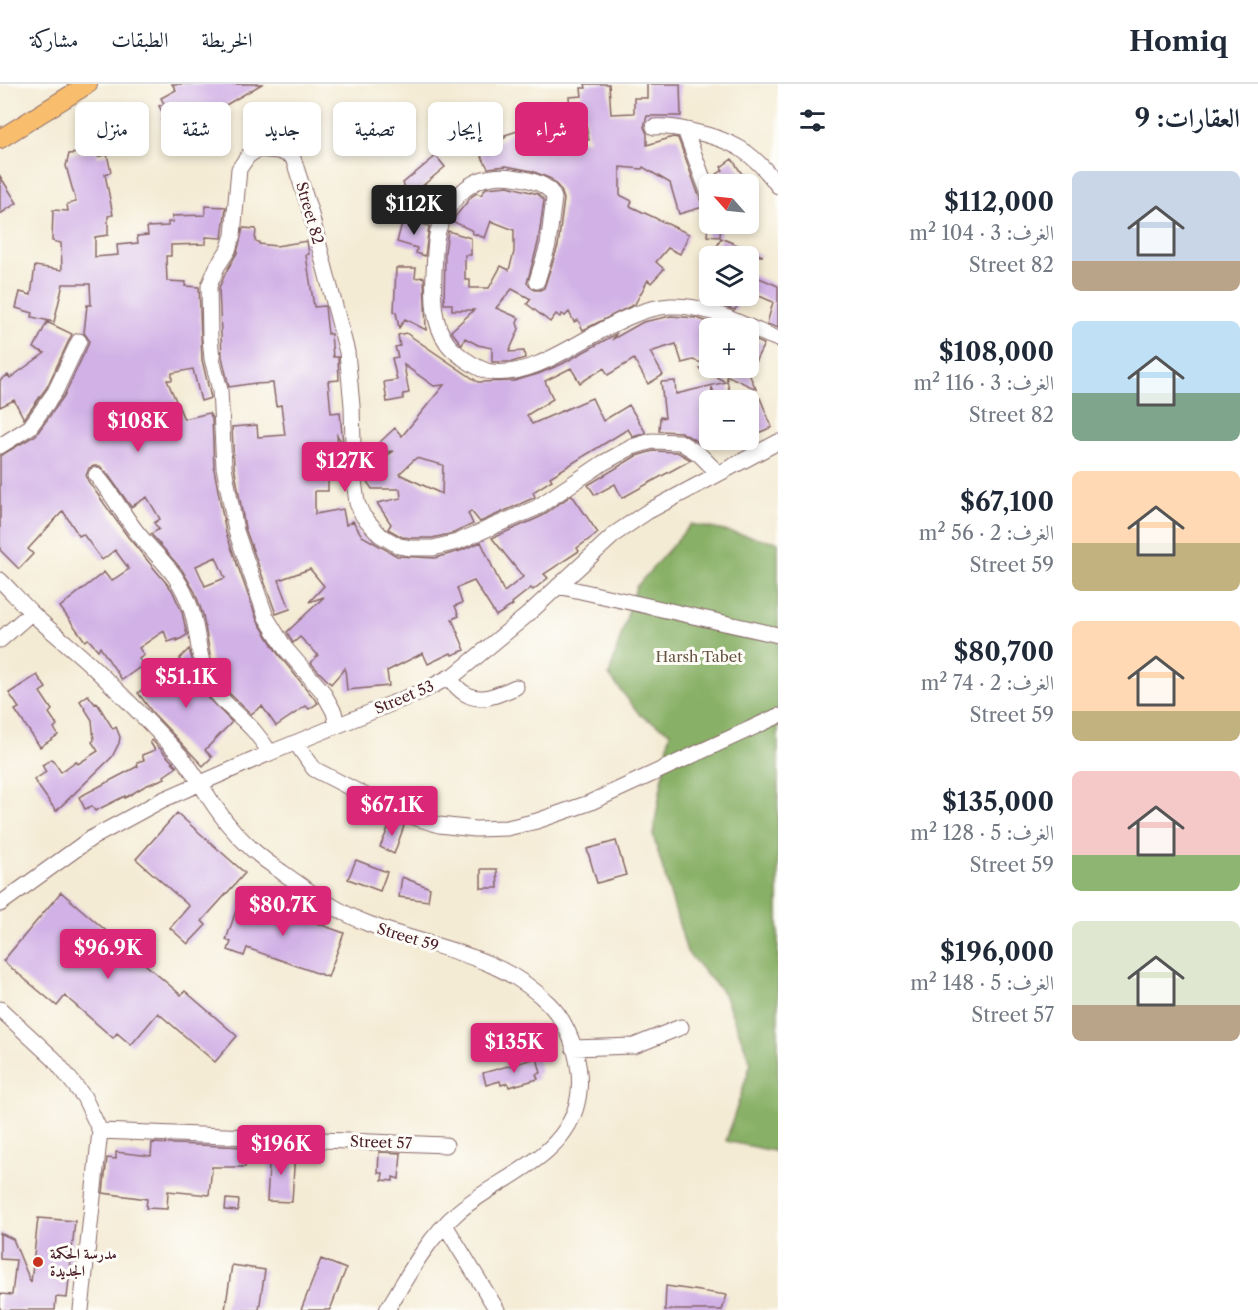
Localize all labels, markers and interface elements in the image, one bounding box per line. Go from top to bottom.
text: Homiq [1129,24,1228,58]
text: مشاركة [30,27,78,52]
text: الطبقات [111,27,168,52]
text: الخريطة [201,27,253,52]
chip: منزل [75,102,149,156]
chip: شقة [161,102,231,156]
chip: جديد [243,102,321,156]
chip: تصفية [333,102,416,156]
chip: إيجار [428,102,503,156]
chip: شراء [515,102,588,156]
text: العقارات: 9 [1135,102,1240,134]
icon: filters [796,104,829,137]
north arrow [699,174,759,234]
map controls [699,174,759,450]
street label: Street 82 [292,180,328,246]
pin: $112K [372,185,456,236]
text: $112,000 [944,186,1054,218]
text: $112K [386,192,442,216]
icon: home [1120,195,1192,267]
text: الغرف: 3 · 104 m² [909,221,1054,245]
button: layers [699,246,759,306]
text: Street 82 [969,253,1054,277]
button: + [699,318,759,378]
text: $108,000 [939,336,1054,368]
icon: home [1120,345,1192,417]
text: الغرف: 3 · 116 m² [913,371,1054,395]
button: − [699,390,759,450]
pin: $108K [96,402,180,453]
text: Street 82 [969,403,1054,427]
text: $108K [107,409,169,433]
pin: $127K [303,442,387,493]
text: $127K [316,449,374,473]
text: $67,100 [960,486,1054,518]
icon: home [1120,495,1192,567]
text: الغرف: 2 · 56 m² [919,521,1054,545]
text: Street 59 [969,553,1054,577]
text: $80,700 [954,636,1054,668]
icon: home [1120,645,1192,717]
park label: Harsh Tabet [656,647,743,666]
pin: $51.1K [137,658,235,709]
text: $51.1K [155,665,217,689]
text: الغرف: 2 · 74 m² [921,671,1054,695]
street label: Street 53 [371,676,437,718]
text: Street 59 [969,703,1054,727]
pin: $67.1K [343,786,441,837]
text: $135,000 [942,786,1054,818]
text: $67.1K [361,793,423,817]
icon: home [1120,795,1192,867]
text: الغرف: 5 · 128 m² [910,821,1054,845]
text: Street 59 [969,853,1054,877]
pin: $80.7K [234,886,332,937]
text: $80.7K [249,893,317,917]
street label: Street 59 [375,919,441,955]
pin: $96.9K [59,929,157,980]
text: $96.9K [74,936,142,960]
text: $196,000 [940,936,1054,968]
icon: home [1120,945,1192,1017]
text: الغرف: 5 · 148 m² [910,971,1054,995]
text: Street 57 [971,1003,1054,1027]
pin: $135K [472,1023,556,1074]
text: $135K [485,1030,543,1054]
pin: $196K [239,1125,323,1176]
street label: Street 57 [350,1131,413,1153]
text: $196K [251,1132,311,1156]
place label: مدرسة الحكمة الجديدة [50,1244,117,1280]
marker: مدرسة الحكمة الجديدة [31,1255,45,1269]

